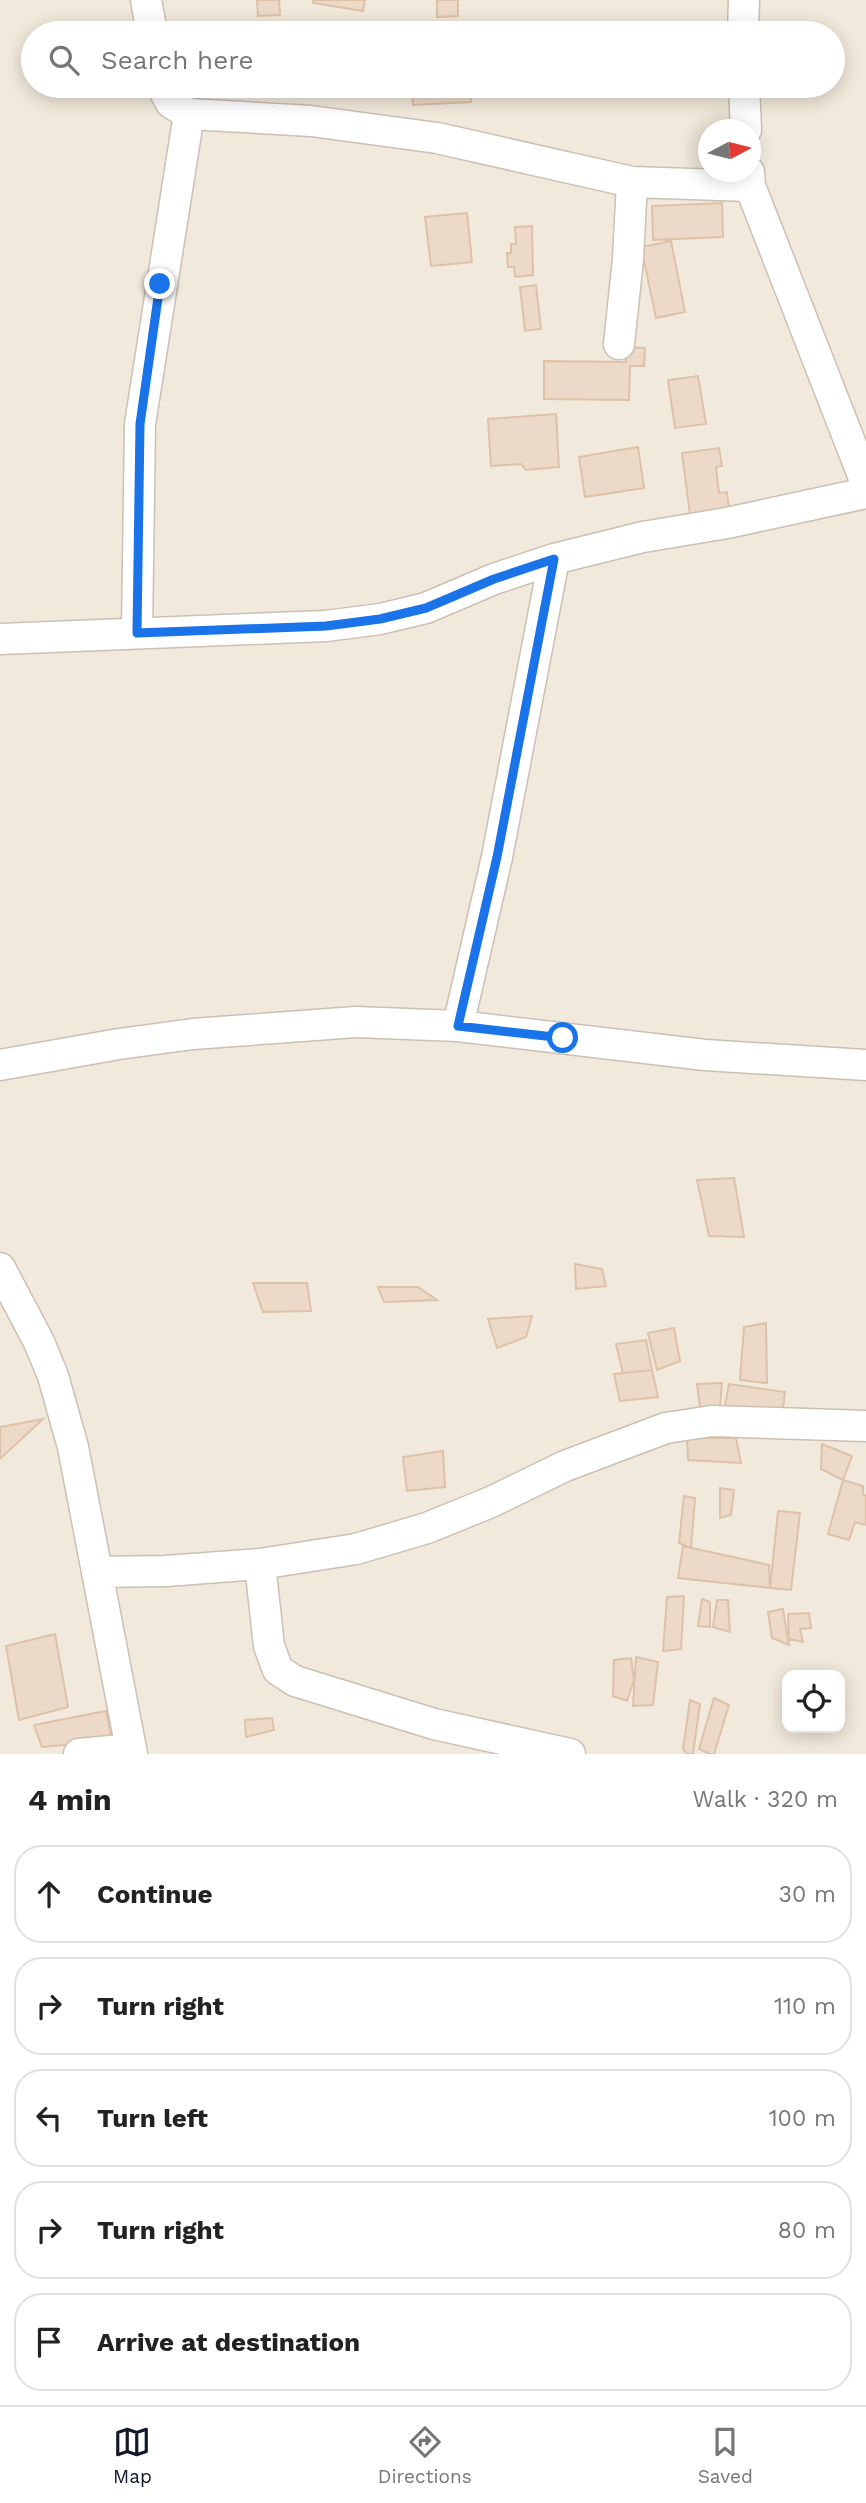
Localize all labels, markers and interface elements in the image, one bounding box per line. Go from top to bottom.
search box [21,21,845,98]
icon: search [45,41,83,79]
text: Search here [101,45,253,75]
north arrow [698,119,761,182]
route end [144,268,175,299]
route start [547,1022,578,1053]
map controls [782,1670,845,1733]
button: locate [782,1670,845,1733]
text: 4 min [28,1782,112,1817]
text: Walk · 320 m [692,1786,838,1813]
icon: ahead [30,1875,68,1913]
text: Continue [97,1879,213,1909]
text: 30 m [779,1881,836,1908]
icon: right [30,1987,68,2025]
text: Turn right [97,1991,224,2021]
text: 110 m [774,1993,836,2020]
icon: left [30,2099,68,2137]
text: Turn left [97,2103,208,2133]
text: 100 m [769,2105,836,2132]
icon: right [30,2211,68,2249]
text: Turn right [97,2215,224,2245]
text: 80 m [778,2217,836,2244]
icon: arrive [30,2323,68,2361]
text: Arrive at destination [97,2327,360,2357]
tab: Map [113,2423,152,2488]
tab: Directions [378,2423,472,2488]
tab: Saved [698,2423,753,2488]

